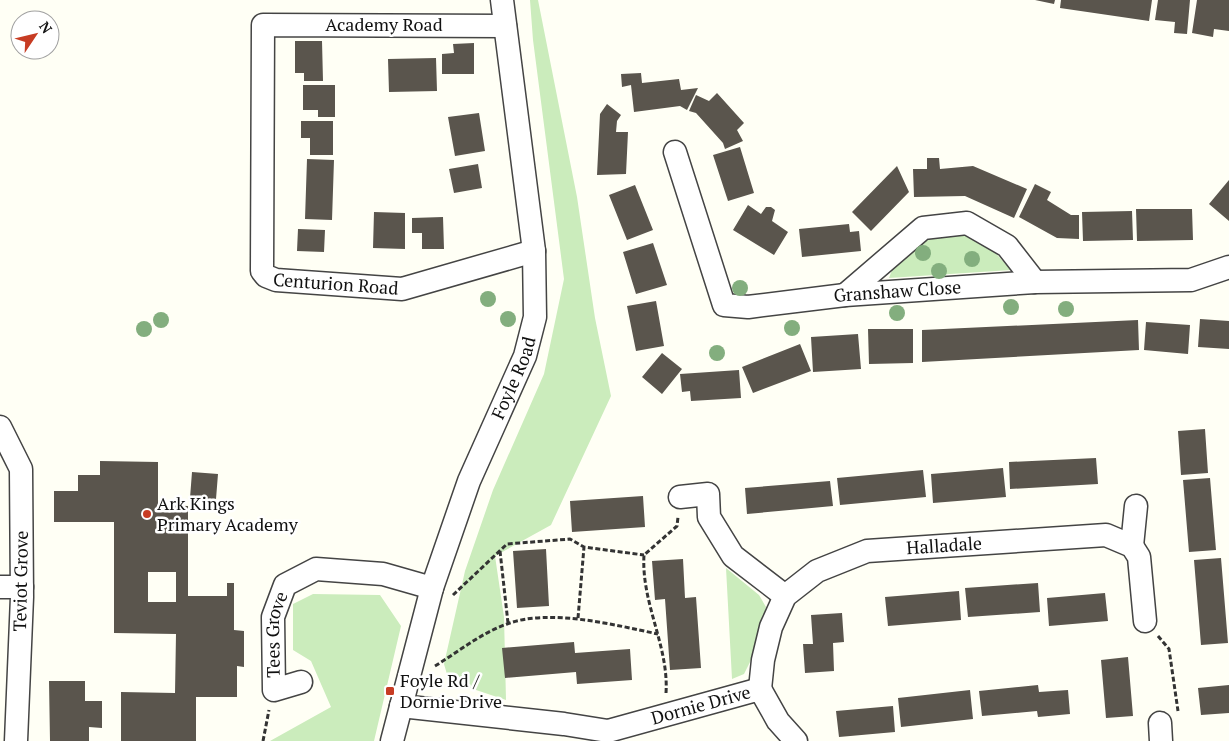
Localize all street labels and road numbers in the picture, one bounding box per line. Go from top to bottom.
street label: Academy Road [325,12,443,36]
street label: Centurion Road [272,267,399,300]
street label: Granshaw Close [832,274,962,307]
street label: Foyle Road [485,334,540,423]
street label: Teviot Grove [7,530,33,632]
street label: Halladale [906,530,983,559]
street label: Tees Grove [260,588,293,678]
street label: Dornie Drive [648,679,753,730]

